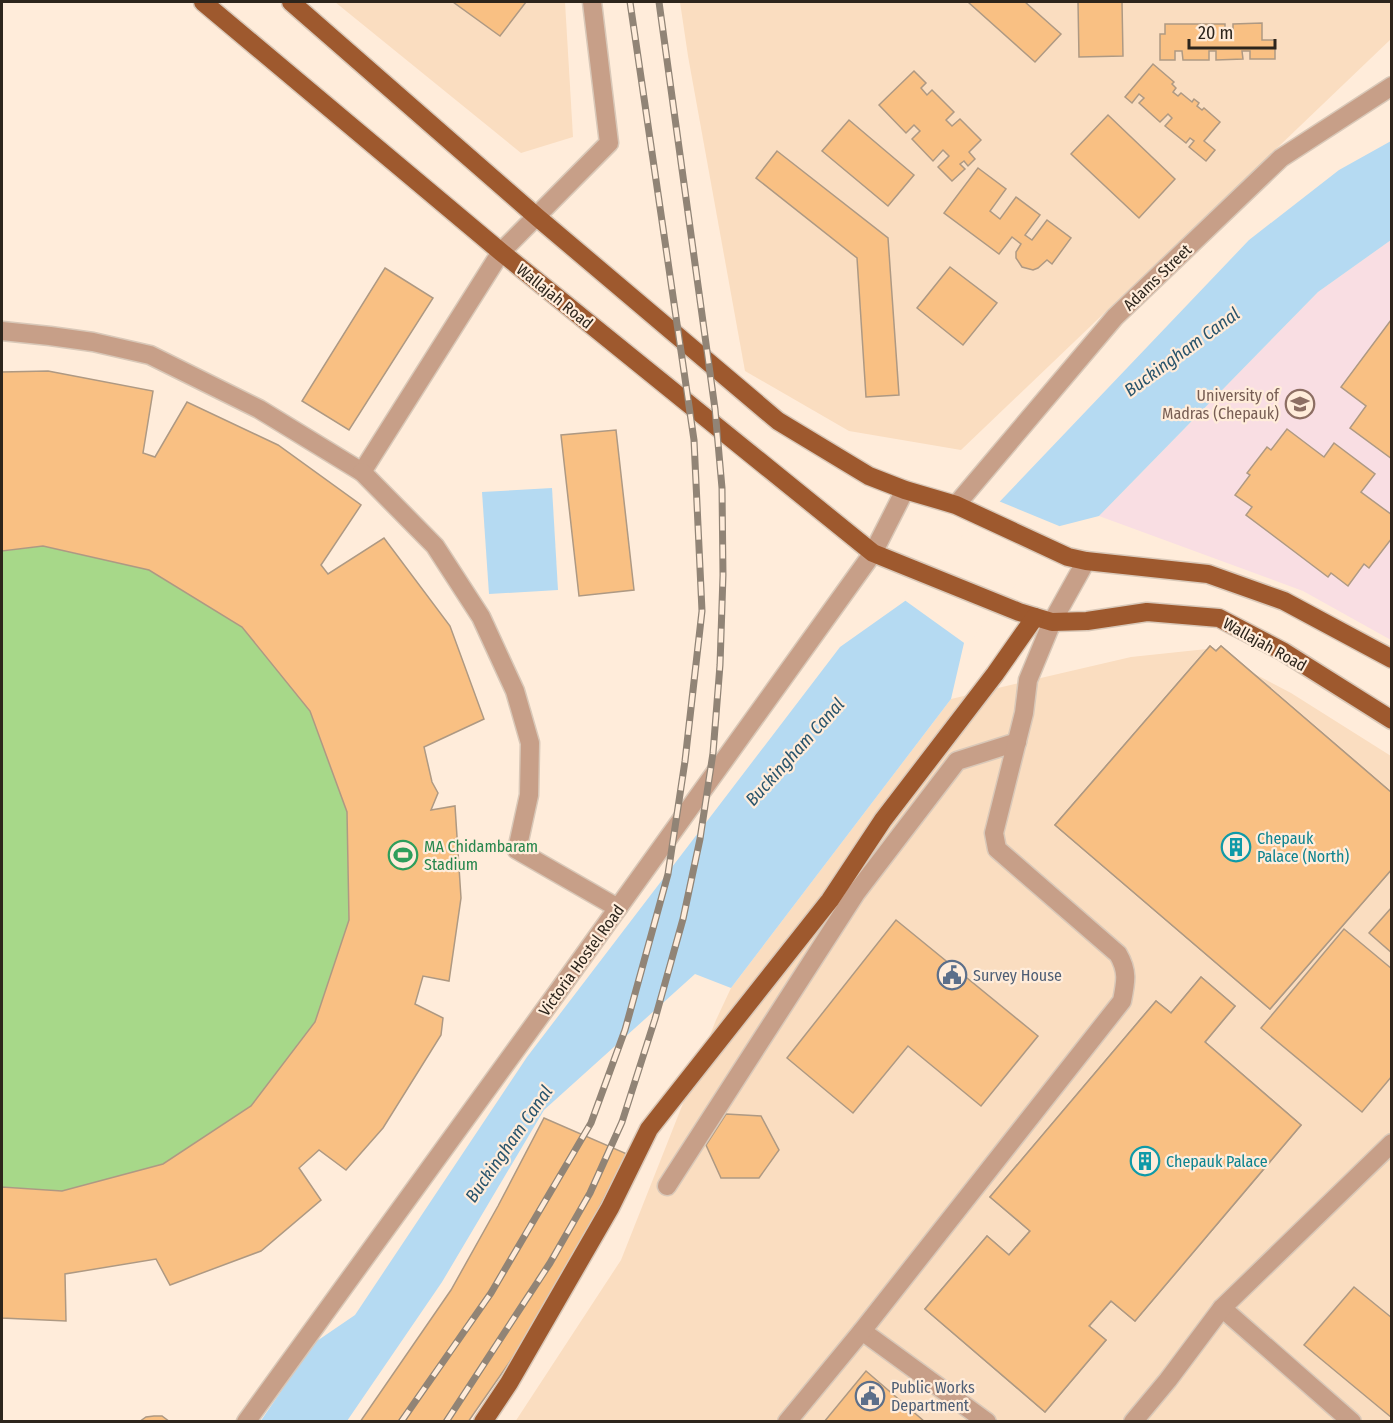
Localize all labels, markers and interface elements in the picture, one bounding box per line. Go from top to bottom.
scale bar [1189,12,1274,50]
text: 20 m [1198,22,1233,44]
street label: Adams Street [1119,240,1196,314]
street label: Wallajah Road [513,260,597,333]
water label: Buckingham Canal [1120,303,1244,401]
place label: University of Madras (Chepauk) [1162,386,1280,423]
school or university icon: University of Madras (Chepauk) [1284,388,1316,420]
street label: Wallajah Road [1220,614,1310,675]
water label: Buckingham Canal [741,693,849,810]
place label: Chepauk Palace (North) [1257,829,1350,866]
building icon: Chepauk Palace (North) [1220,831,1252,863]
place label: MA Chidambaram Stadium [424,837,538,874]
sports icon: MA Chidambaram Stadium [387,839,419,871]
street label: Victoria Hostel Road [535,901,628,1020]
public building icon: Survey House [936,959,968,991]
place label: Survey House [973,966,1062,985]
water label: Buckingham Canal [461,1081,558,1207]
building icon: Chepauk Palace [1129,1145,1161,1177]
place label: Chepauk Palace [1166,1152,1268,1171]
place label: Public Works Department [891,1378,975,1415]
public building icon: Public Works Department [854,1380,886,1412]

